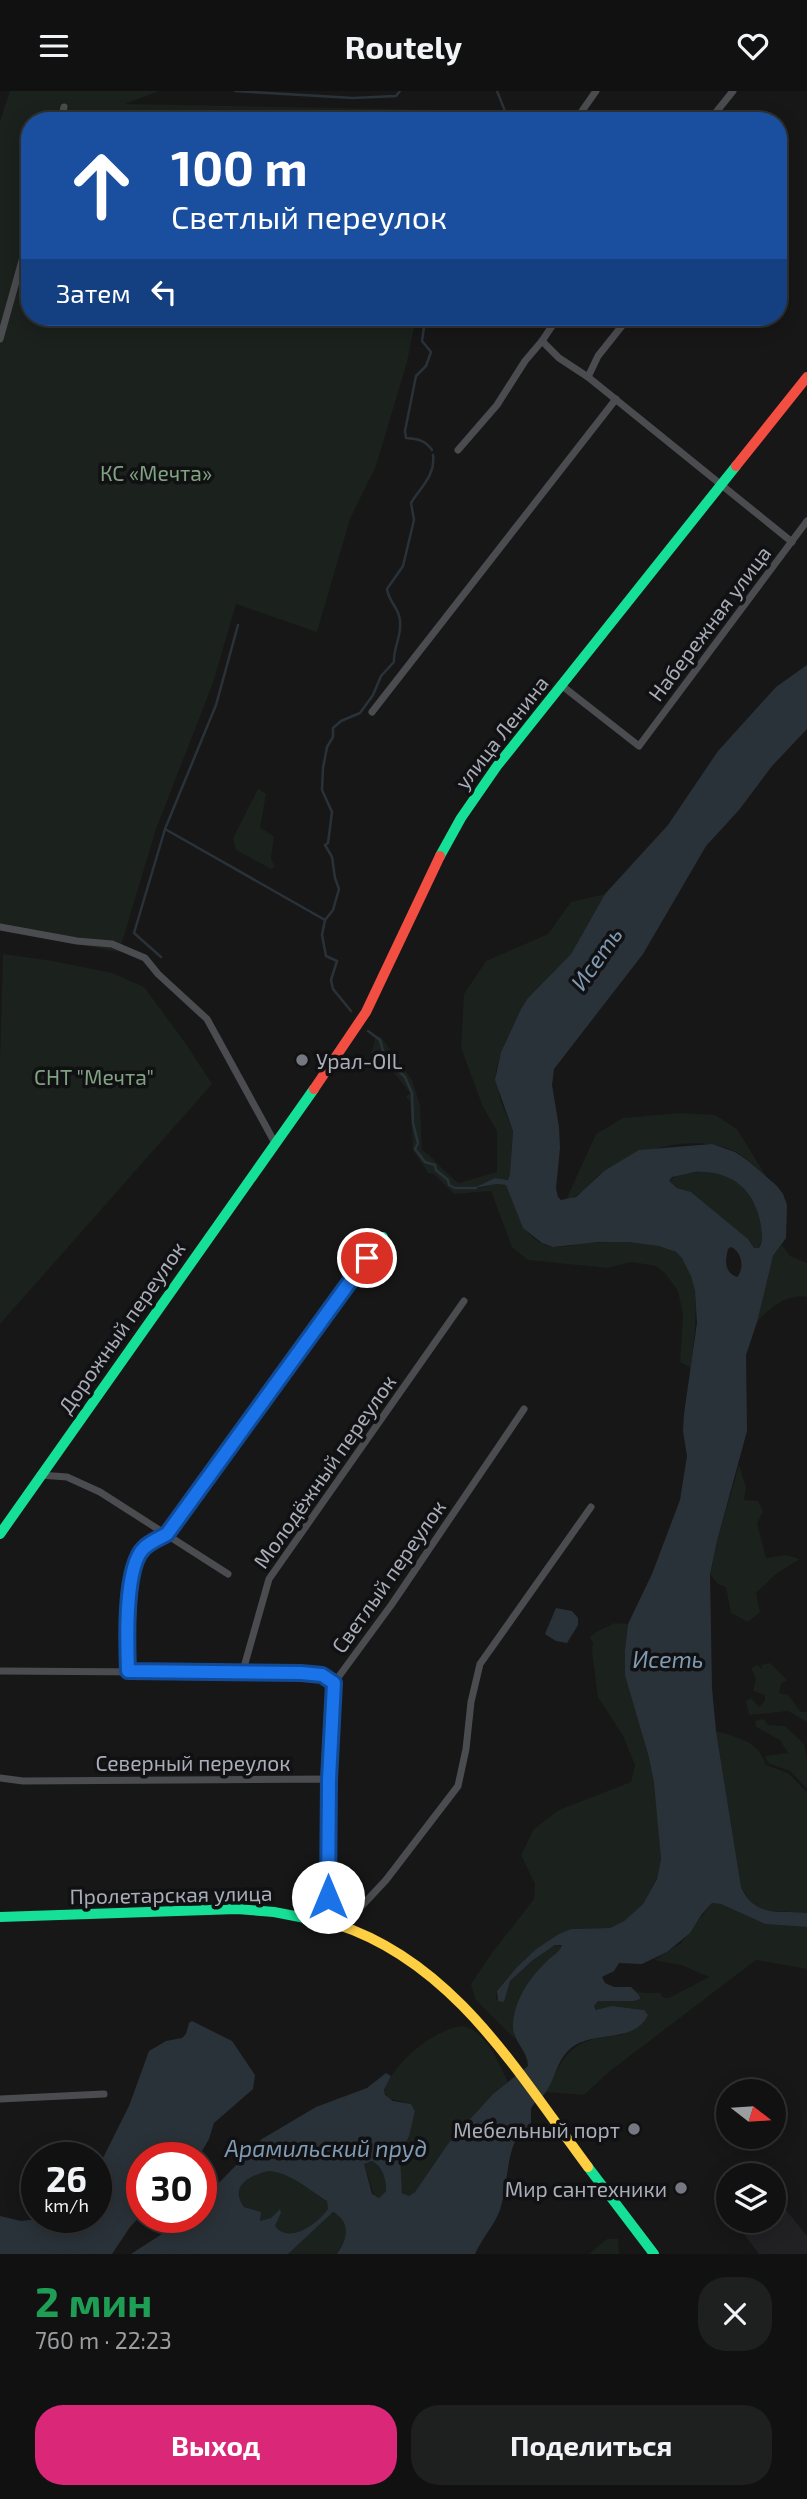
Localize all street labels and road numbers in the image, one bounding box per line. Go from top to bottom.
street label: Набережная улица [643,541,776,706]
street label: улица Ленина [449,670,554,794]
street label: Дорожный переулок [52,1236,191,1418]
street label: Молодёжный переулок [248,1369,401,1573]
street label: Светлый переулок [326,1495,451,1658]
street label: Северный переулок [95,1750,291,1776]
street label: Пролетарская улица [69,1880,273,1909]

